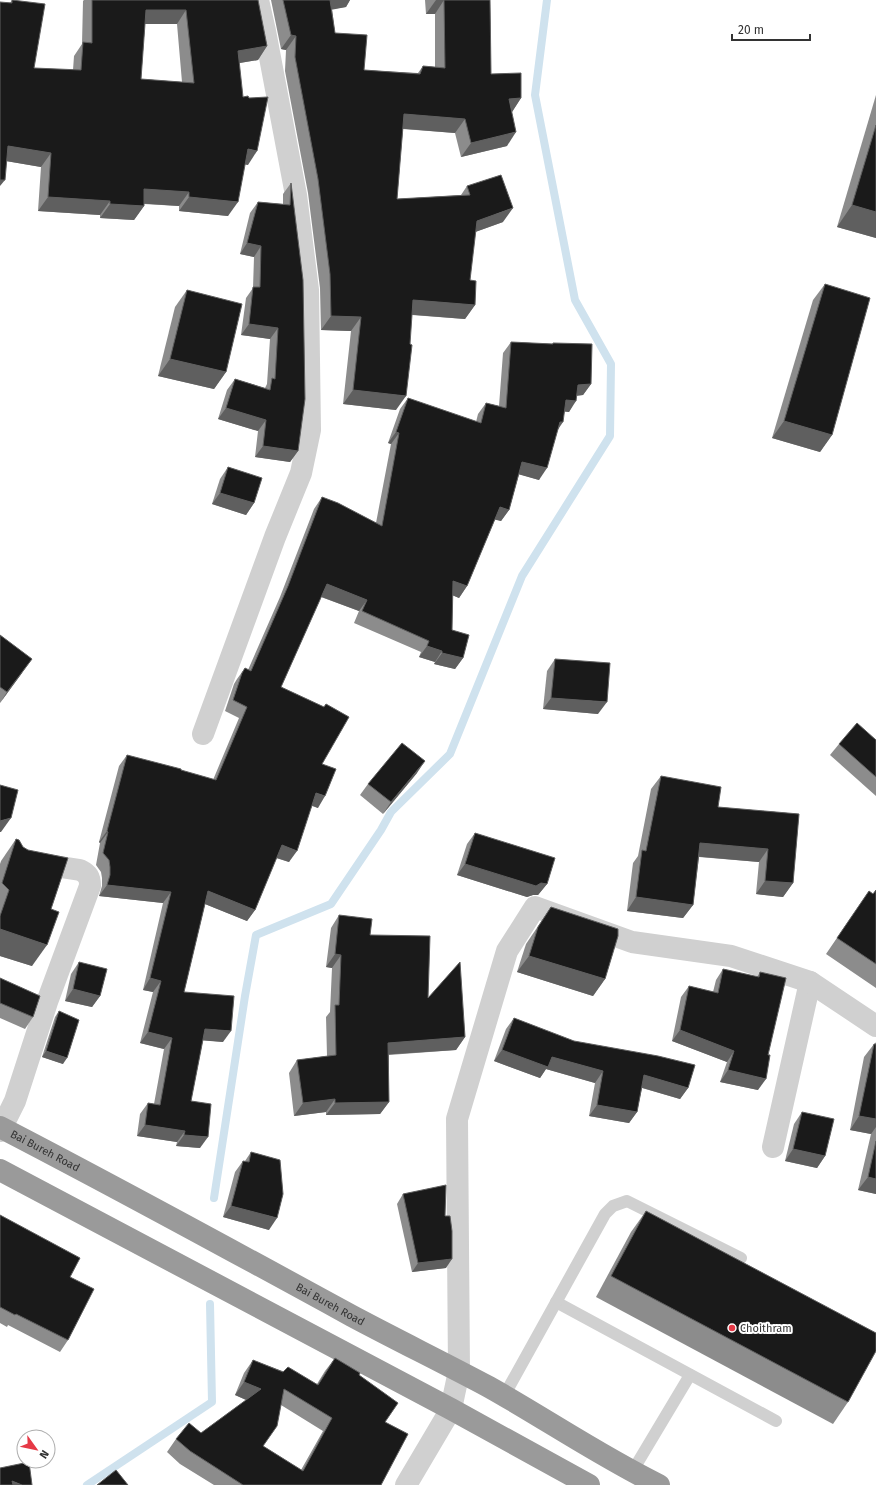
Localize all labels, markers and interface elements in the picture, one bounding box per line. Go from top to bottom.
scale bar [732,16,810,42]
text: 20 m [738,23,764,37]
street label: Bai Bureh Road [8,1128,82,1175]
street label: Bai Bureh Road [294,1281,367,1329]
place label: Choithram [740,1322,792,1335]
marker: Choithram [727,1323,737,1333]
north arrow [16,1429,56,1469]
text: N [37,1448,51,1461]

